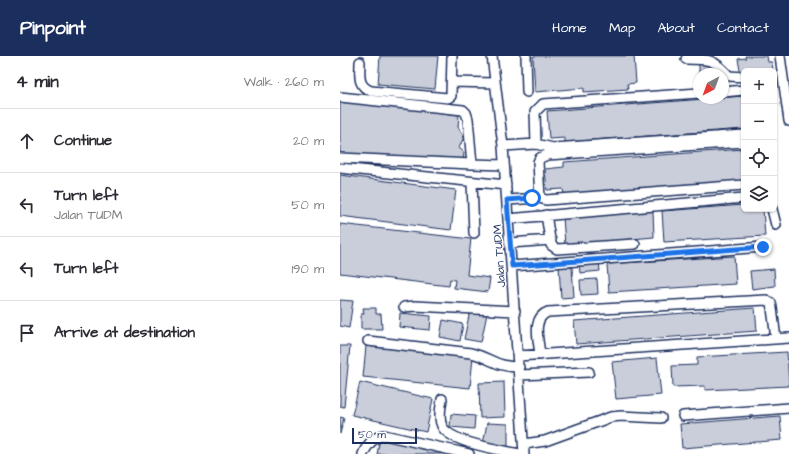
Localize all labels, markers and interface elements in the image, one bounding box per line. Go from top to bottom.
text: Pinpoint [20,15,86,42]
text: Home [552,18,587,38]
text: Map [609,18,635,38]
text: About [657,18,695,38]
text: Contact [717,18,769,38]
north arrow [693,68,729,104]
map controls [741,68,777,212]
button: + [741,68,777,104]
text: 4 min [16,70,59,94]
text: Walk · 260 m [244,73,324,91]
button: − [741,104,777,140]
icon: ahead [16,130,38,152]
text: Continue [54,130,112,151]
text: 20 m [293,132,324,150]
button: locate [741,140,777,176]
button: layers [741,176,777,212]
text: Turn left [54,185,118,206]
route start [523,189,541,207]
icon: left [16,194,38,216]
text: 50 m [291,196,324,214]
text: Jalan TUDM [54,206,122,224]
street label: Jalan TUDM [489,224,510,288]
route end [754,238,772,256]
icon: left [16,258,38,280]
text: Turn left [54,258,118,279]
text: 190 m [291,260,324,278]
icon: arrive [16,322,38,344]
text: Arrive at destination [54,322,195,343]
scale bar [352,426,417,445]
text: 50 m [358,427,386,442]

